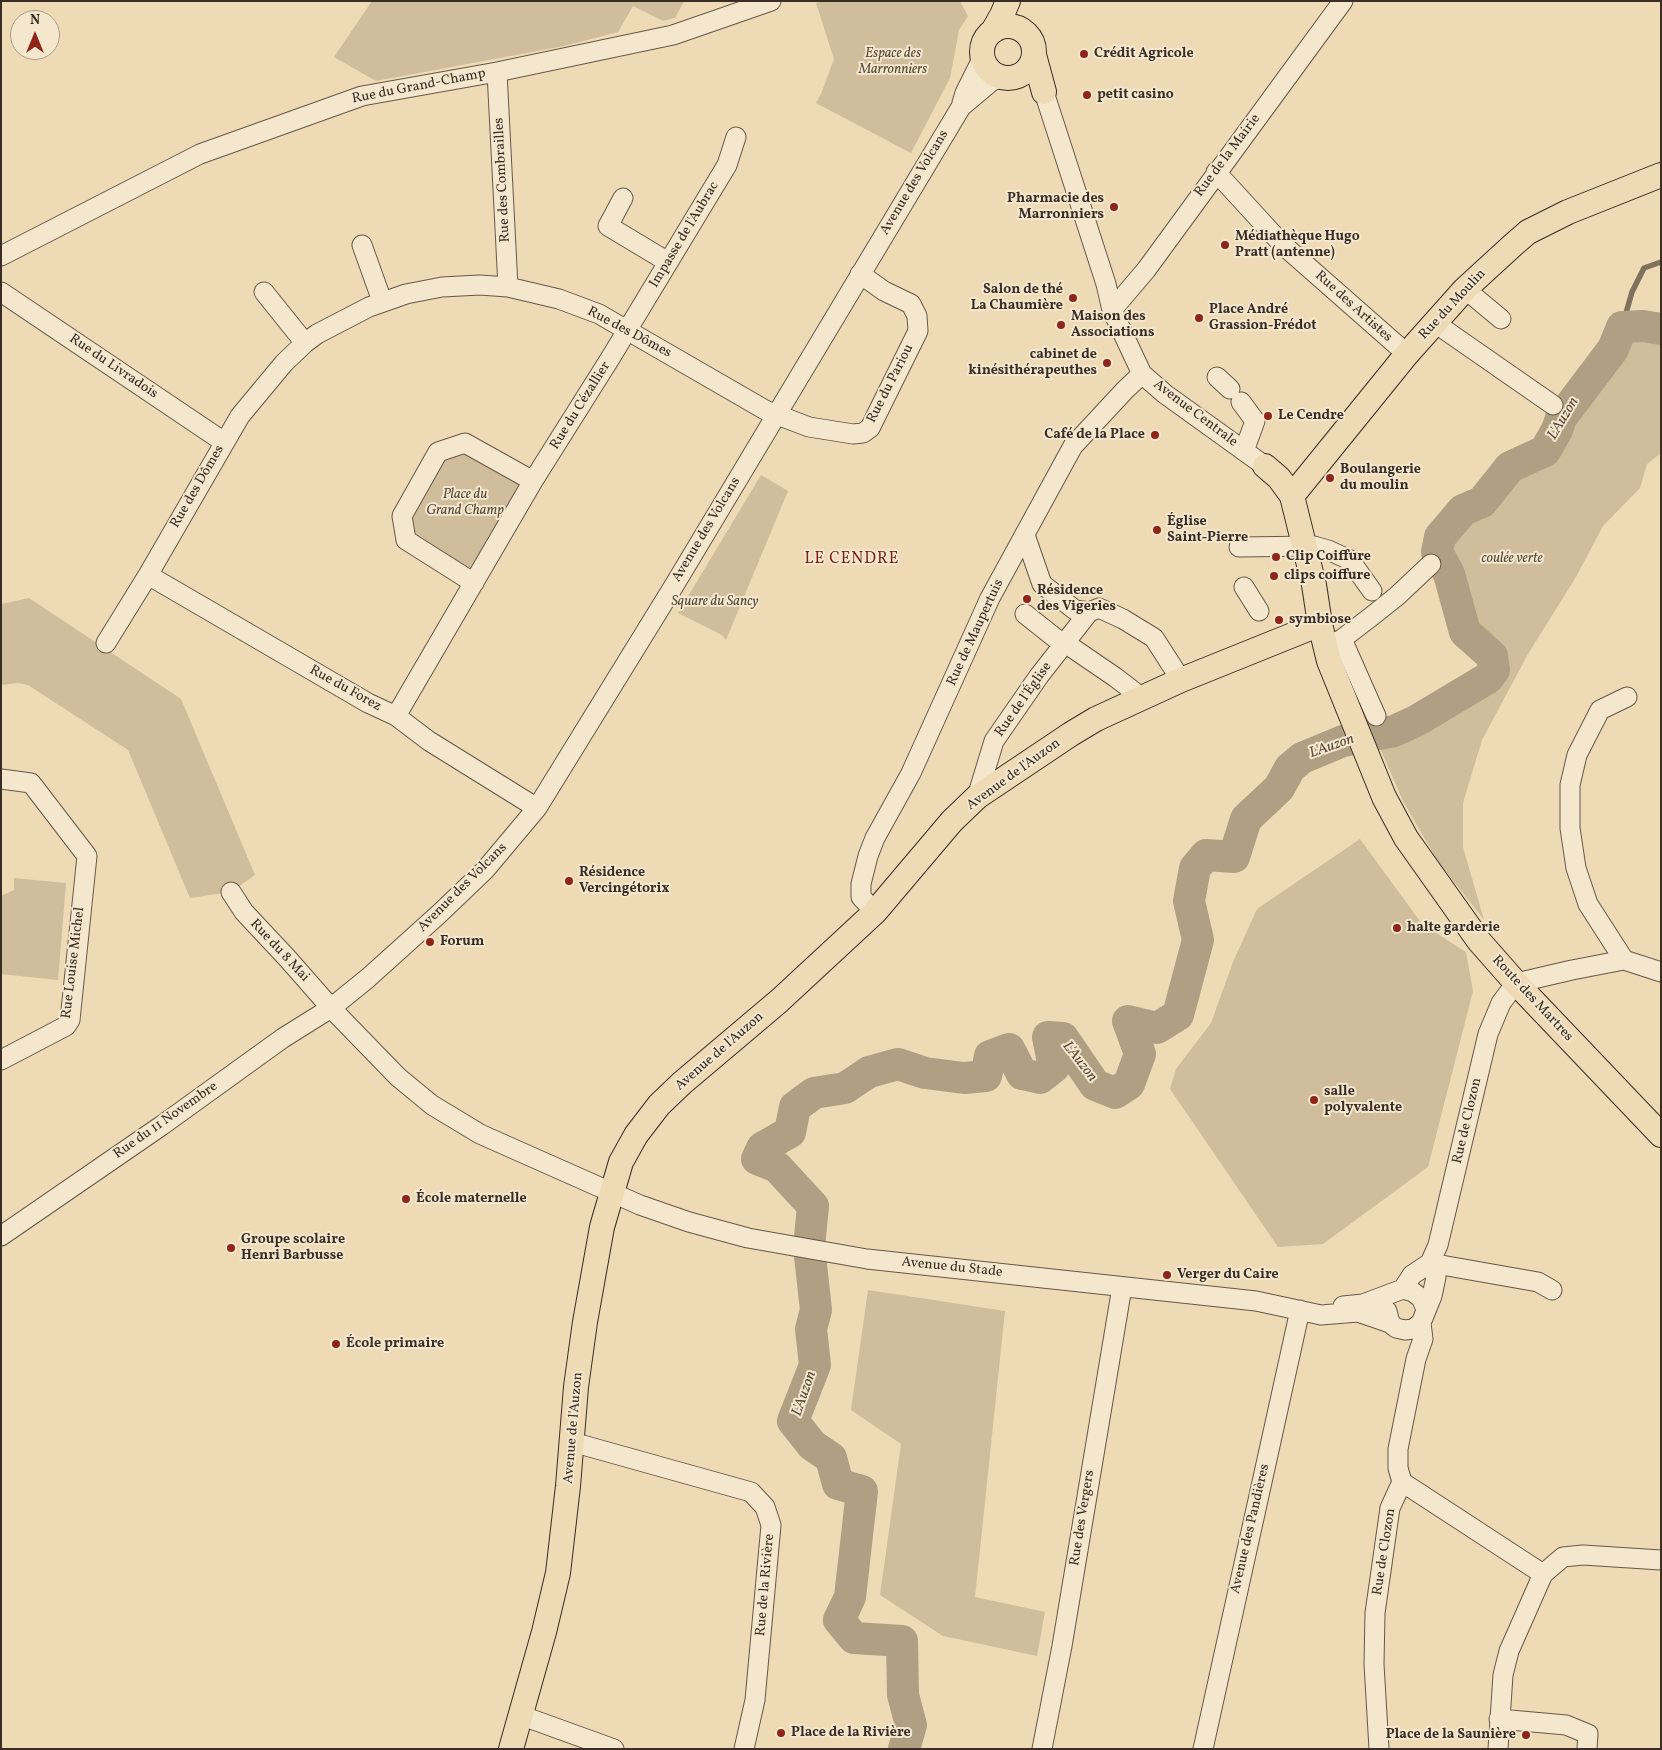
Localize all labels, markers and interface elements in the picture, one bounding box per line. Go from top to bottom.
north arrow [10,10,60,60]
text: N [30,11,40,30]
park label: Espace des Marronniers [859,46,927,78]
place label: Crédit Agricole [1094,46,1194,62]
marker: Crédit Agricole [1078,48,1090,60]
street label: Rue du Grand-Champ [351,66,487,108]
place label: petit casino [1097,87,1174,103]
marker: petit casino [1081,89,1093,101]
street label: Rue de la Mairie [1191,111,1265,201]
street label: Rue des Combrailles [491,117,515,243]
street label: Avenue des Volcans [877,128,953,238]
street label: Impasse de l'Aubrac [647,179,723,291]
place label: Pharmacie des Marronniers [1007,191,1104,223]
marker: Pharmacie des Marronniers [1108,201,1120,213]
place label: Médiathèque Hugo Pratt (antenne) [1235,229,1360,262]
marker: Médiathèque Hugo Pratt (antenne) [1219,239,1231,251]
street label: Rue du Moulin [1416,266,1490,344]
street label: Rue des Artistes [1311,268,1395,346]
place label: Salon de thé La Chaumière [971,282,1063,314]
marker: Salon de thé La Chaumière [1067,292,1079,304]
place label: Place André Grassion-Frédot [1209,302,1317,334]
street label: Rue des Dômes [584,304,674,362]
place label: Maison des Associations [1071,309,1154,342]
marker: Place André Grassion-Frédot [1193,312,1205,324]
marker: Maison des Associations [1055,319,1067,331]
street label: Rue du Livradois [65,331,161,403]
street label: Rue du Pariou [864,342,918,426]
place label: cabinet de kinésithérapeuthes [968,347,1097,380]
marker: cabinet de kinésithérapeuthes [1101,357,1113,369]
street label: Rue du Cézallier [547,359,615,453]
street label: Avenue Centrale [1149,377,1241,451]
water label: L'Auzon [1544,394,1584,444]
place label: Le Cendre [1278,408,1344,424]
marker: Le Cendre [1262,410,1274,422]
place label: Café de la Place [1044,427,1145,443]
marker: Café de la Place [1149,429,1161,441]
street label: Rue des Dômes [167,443,229,531]
place label: Boulangerie du moulin [1340,462,1421,494]
marker: Boulangerie du moulin [1324,472,1336,484]
street label: Avenue des Volcans [669,475,745,585]
park label: Place du Grand Champ [426,487,504,520]
place label: Église Saint-Pierre [1167,514,1248,546]
marker: Église Saint-Pierre [1151,524,1163,536]
place label: Clip Coiffure [1286,549,1371,565]
district label: LE CENDRE [803,550,901,570]
marker: Clip Coiffure [1270,551,1282,563]
park label: coulée verte [1481,551,1543,567]
place label: clips coiffure [1284,568,1370,584]
marker: clips coiffure [1268,570,1280,582]
street label: Rue de Maupertuis [944,577,1008,689]
place label: Résidence des Vigeries [1037,583,1116,616]
marker: Résidence des Vigeries [1021,593,1033,605]
park label: Square du Sancy [671,594,759,610]
place label: symbiose [1289,612,1351,628]
marker: symbiose [1273,614,1285,626]
street label: Rue de l'Église [992,659,1056,741]
street label: Rue du Forez [306,662,384,716]
water label: L'Auzon [1307,731,1357,763]
street label: Avenue de l'Auzon [964,735,1064,815]
street label: Avenue des Volcans [415,840,511,936]
place label: Résidence Vercingétorix [579,865,669,898]
marker: Résidence Vercingétorix [563,875,575,887]
street label: Rue Louise Michel [59,906,89,1020]
street label: Rue du 8 Mai [246,916,312,986]
place label: halte garderie [1407,920,1500,936]
marker: halte garderie [1391,922,1403,934]
place label: Forum [440,934,484,950]
marker: Forum [424,936,436,948]
street label: Route des Martres [1488,953,1576,1045]
street label: Avenue de l'Auzon [672,1009,768,1095]
water label: L'Auzon [1058,1038,1100,1086]
street label: Rue de Clozon [1450,1076,1486,1166]
street label: Rue du 11 Novembre [111,1079,221,1163]
place label: salle polyvalente [1324,1084,1402,1116]
marker: salle polyvalente [1308,1094,1320,1106]
place label: École maternelle [416,1191,527,1207]
marker: École maternelle [400,1193,412,1205]
place label: Groupe scolaire Henri Barbusse [241,1232,345,1264]
marker: Groupe scolaire Henri Barbusse [225,1242,237,1254]
street label: Avenue du Stade [901,1254,1003,1282]
place label: Verger du Caire [1177,1267,1279,1283]
marker: Verger du Caire [1161,1269,1173,1281]
place label: École primaire [346,1336,444,1352]
marker: École primaire [330,1338,342,1350]
water label: L'Auzon [789,1369,821,1419]
street label: Avenue de l'Auzon [561,1372,587,1484]
street label: Avenue des Pandières [1228,1462,1274,1596]
street label: Rue des Vergers [1067,1469,1099,1567]
street label: Rue de Clozon [1370,1507,1400,1597]
street label: Rue de la Rivière [753,1533,779,1637]
place label: Place de la Rivière [791,1725,911,1741]
marker: Place de la Rivière [775,1727,787,1739]
place label: Place de la Saunière [1386,1727,1516,1743]
marker: Place de la Saunière [1520,1729,1532,1741]

